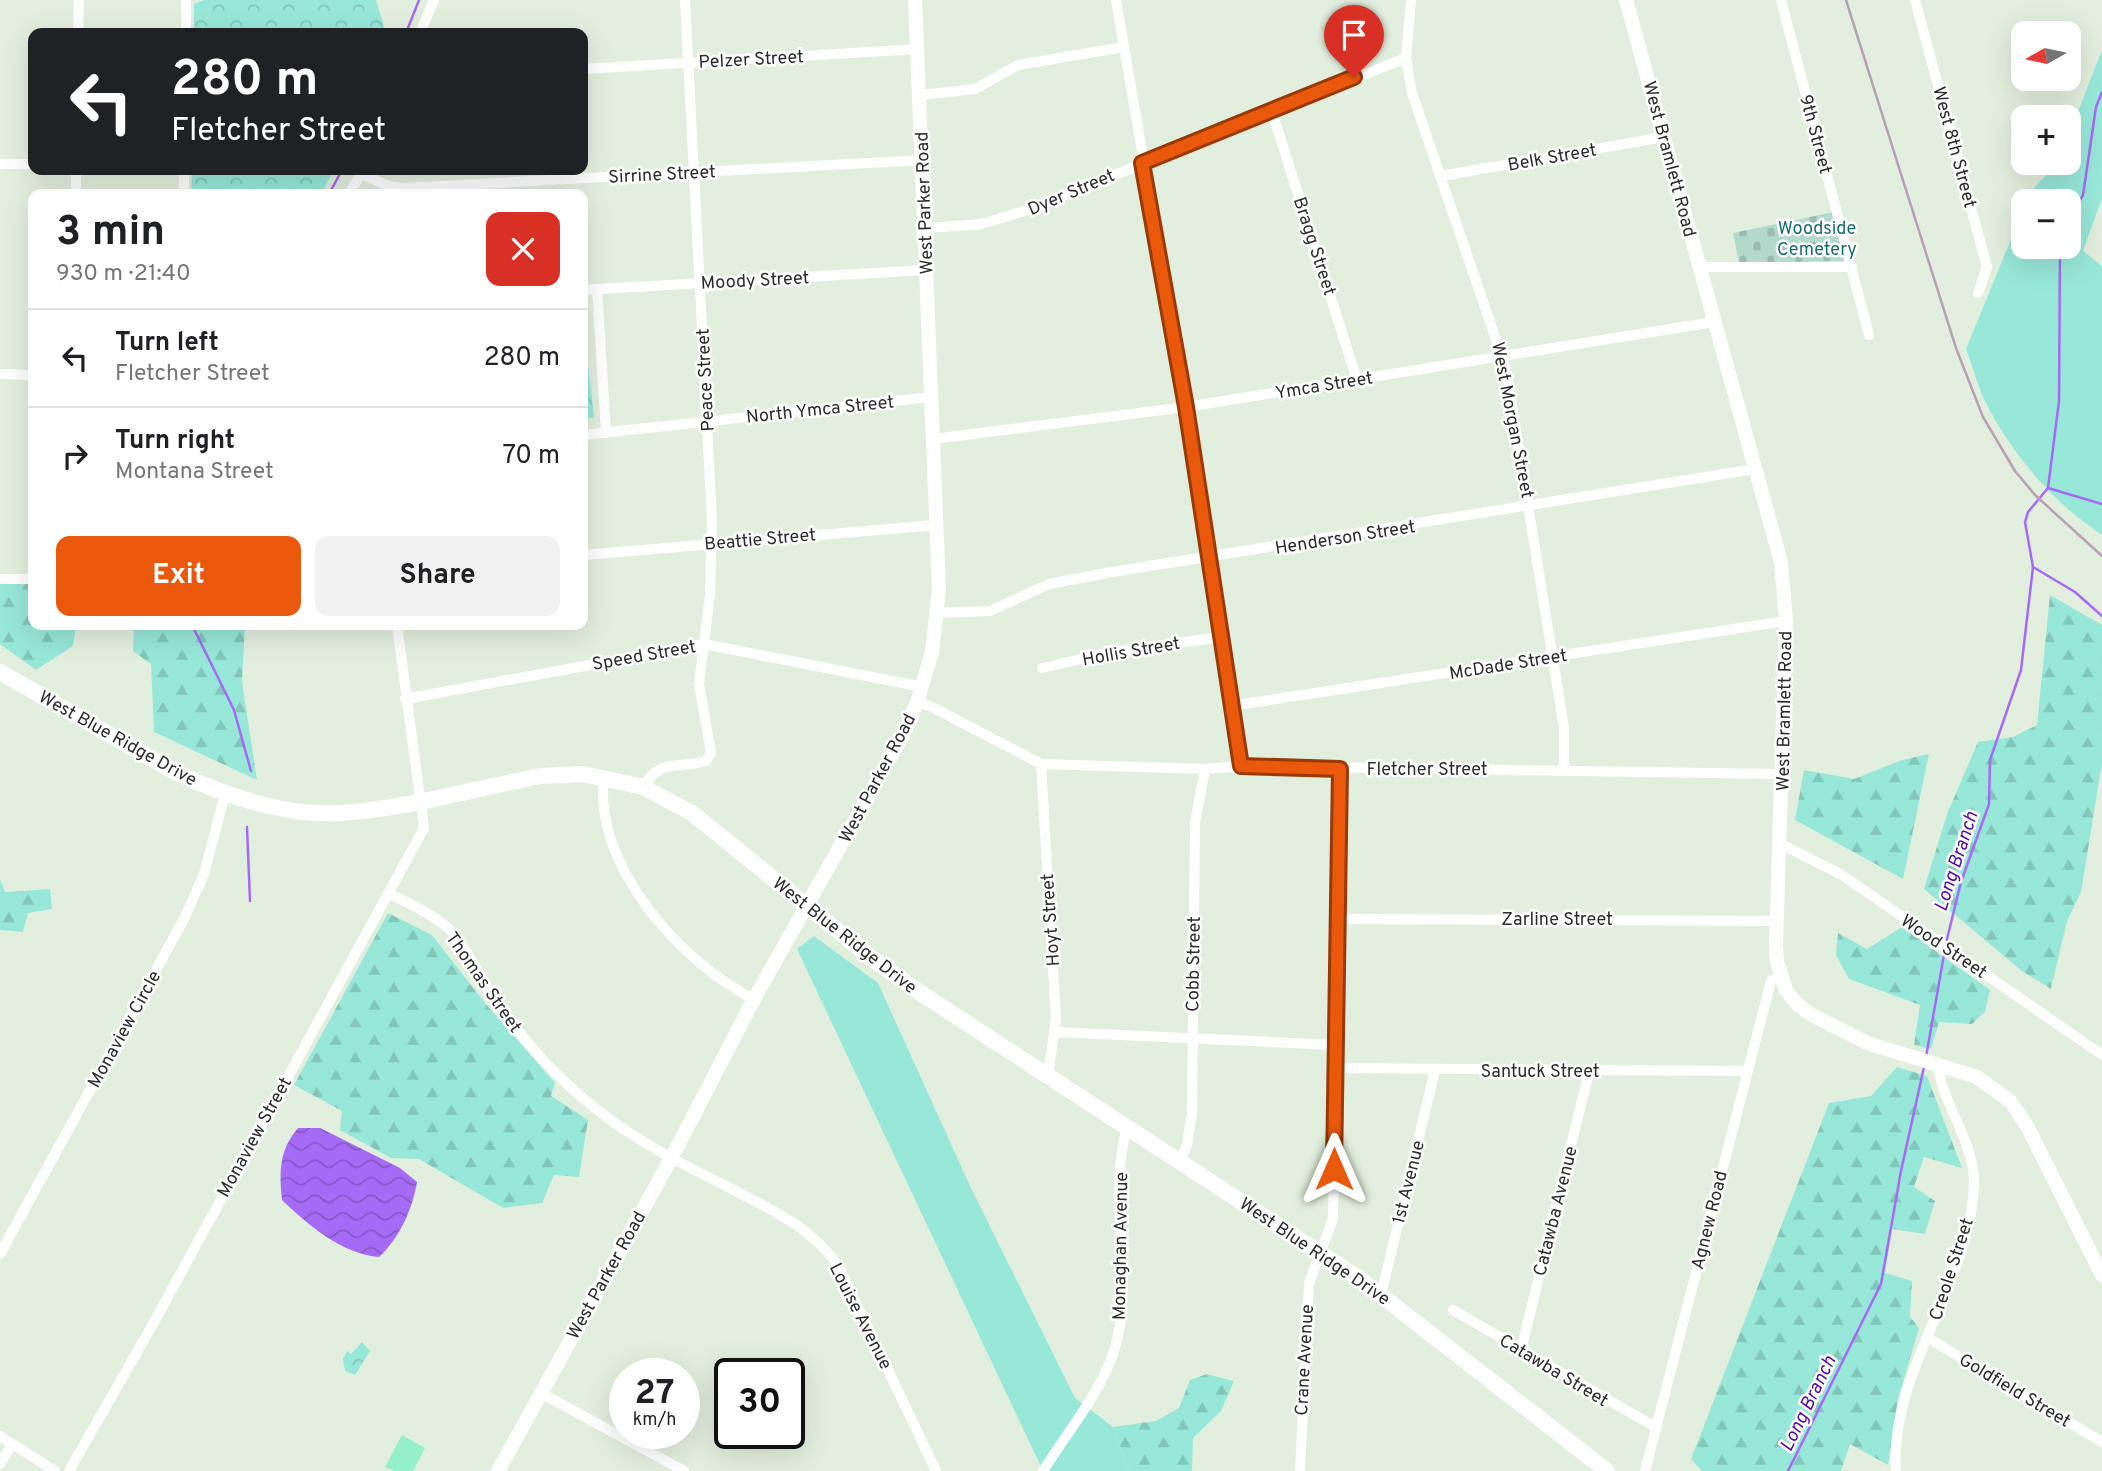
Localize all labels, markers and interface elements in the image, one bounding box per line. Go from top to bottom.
pin [1324,5,1384,77]
icon: arrive [1335,16,1373,54]
north arrow [2011,21,2081,91]
map controls [2011,21,2081,259]
street label: Pelzer Street [698,46,804,75]
text: 280 m [171,51,318,113]
icon: left [56,56,147,147]
street label: West Bramlett Road [1637,79,1700,240]
street label: West 8th Street [1926,84,1981,211]
street label: 9th Street [1793,92,1836,177]
button: + [2011,105,2081,175]
text: Fletcher Street [171,112,386,152]
street label: West Parker Road [912,131,939,275]
street label: Belk Street [1506,139,1598,178]
street label: Sirrine Street [608,161,716,190]
street label: Dyer Street [1025,165,1119,222]
button: − [2011,189,2081,259]
street label: Bragg Street [1287,194,1340,299]
text: 3 min [56,207,165,260]
button: close [486,212,560,286]
park label: Woodside Cemetery [1777,218,1857,262]
text: 930 m · 21:40 [56,260,191,289]
street label: Moody Street [700,267,810,296]
text: Turn left [115,327,219,360]
street label: Peace Street [692,328,721,432]
icon: left [56,339,94,377]
street label: West Morgan Street [1485,340,1538,500]
text: 280 m [484,342,560,375]
text: Fletcher Street [115,360,270,389]
street label: Ymca Street [1274,367,1375,406]
street label: North Ymca Street [745,391,895,430]
text: Turn right [115,425,235,458]
icon: right [56,437,94,475]
text: 70 m [502,440,560,473]
text: Montana Street [115,458,274,487]
street label: Henderson Street [1273,516,1417,561]
street label: Beattie Street [703,524,817,557]
button: Exit [56,536,301,616]
button: Share [315,536,560,616]
street label: West Bramlett Road [1773,631,1798,791]
street label: Hollis Street [1081,633,1182,672]
street label: Speed Street [590,636,698,677]
street label: McDade Street [1448,645,1569,686]
street label: West Blue Ridge Drive [34,686,200,792]
street label: West Parker Road [835,710,922,847]
street label: Fletcher Street [1366,759,1488,782]
water label: Long Branch [1929,808,1985,915]
street label: West Blue Ridge Drive [767,873,921,1000]
street label: Hoyt Street [1037,873,1066,967]
street label: Zarline Street [1501,909,1613,932]
street label: Wood Street [1896,910,1991,985]
street label: Cobb Street [1182,916,1207,1012]
street label: Thomas Street [440,928,526,1038]
street label: Monaview Circle [84,967,167,1092]
street label: Santuck Street [1480,1061,1600,1084]
street label: Monaview Street [213,1074,298,1202]
position arrow [1297,1132,1371,1206]
street label: 1st Avenue [1388,1138,1431,1226]
street label: Catawba Avenue [1529,1144,1584,1279]
street label: Agnew Road [1687,1169,1734,1272]
street label: Monaghan Avenue [1109,1172,1134,1320]
street label: West Blue Ridge Drive [1234,1193,1394,1311]
street label: West Parker Road [563,1208,652,1344]
street label: Creole Street [1925,1215,1980,1324]
street label: Louise Avenue [823,1260,896,1374]
street label: Crane Avenue [1291,1304,1320,1416]
street label: Catawba Street [1494,1330,1612,1413]
street label: Goldfield Street [1954,1349,2074,1434]
water label: Long Branch [1775,1351,1843,1456]
speed limit sign: 30 [714,1358,805,1449]
text: 27 [635,1372,674,1416]
text: km/h [633,1409,676,1432]

